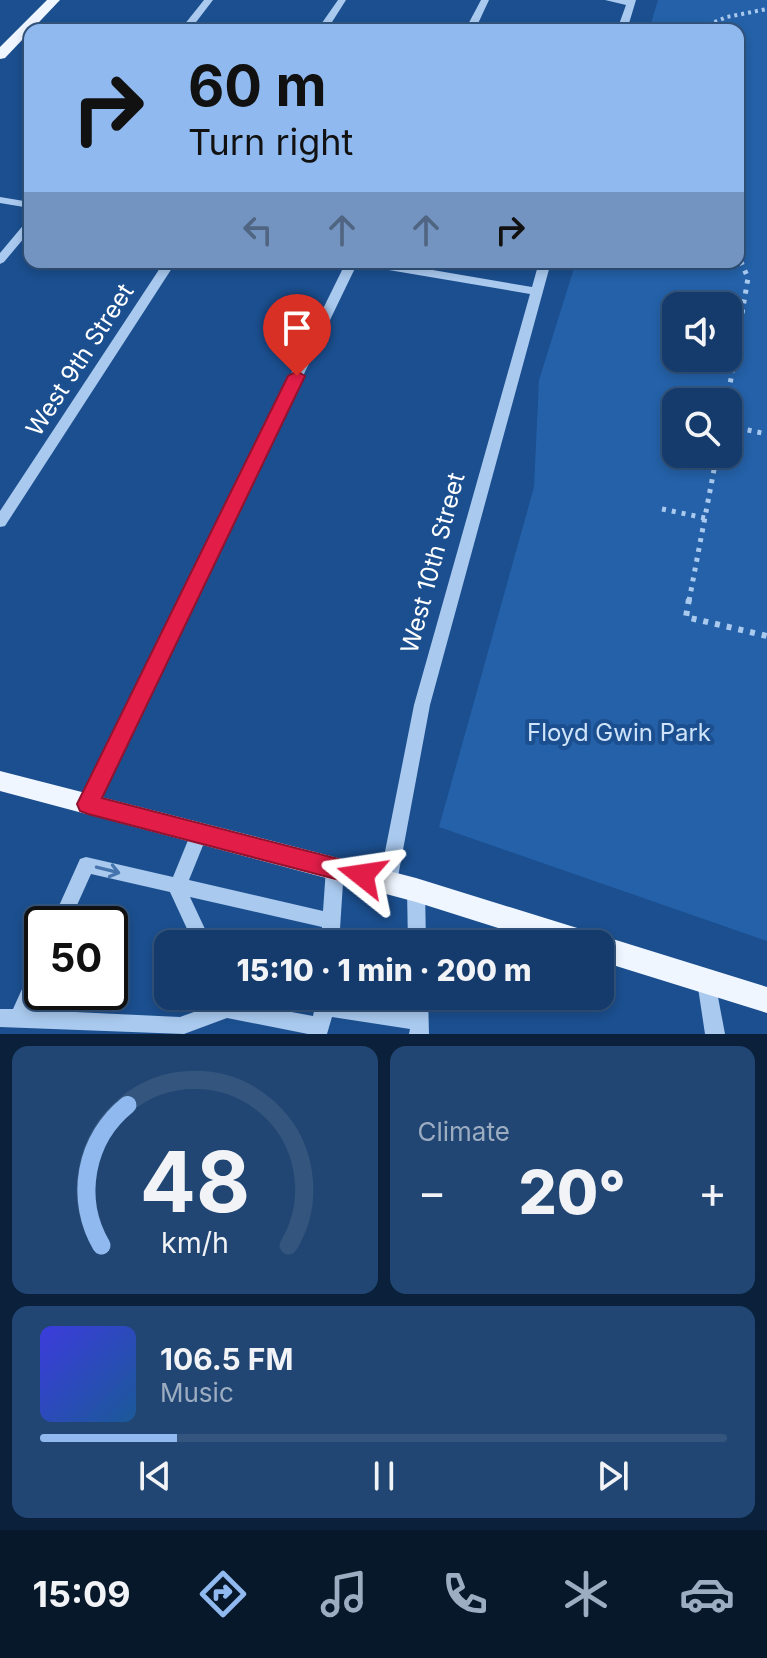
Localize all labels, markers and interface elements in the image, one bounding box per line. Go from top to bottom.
text: 60 m [188,52,327,120]
icon: right [56,56,160,160]
text: Turn right [188,120,353,164]
icon: left [236,208,280,252]
icon: ahead [320,208,364,252]
icon: ahead [404,208,448,252]
icon: right [488,208,532,252]
street label: West 9th Street [20,278,140,441]
map controls [662,292,742,468]
button: sound [662,292,742,372]
pin [263,294,331,376]
icon: arrive [275,306,319,350]
button: search [662,388,742,468]
street label: West 10th Street [395,469,471,656]
park label: Floyd Gwin Park [527,718,711,747]
position arrow [320,833,404,917]
one-way arrow [95,864,121,879]
speed limit sign: 50 [24,906,128,1010]
text: 15:10 · 1 min · 200 m [237,952,531,988]
text: Climate [418,1116,510,1147]
text: 48 [140,1131,250,1232]
text: 20° [519,1156,626,1228]
text: − [418,1165,447,1219]
text: + [698,1165,727,1219]
text: km/h [161,1225,229,1260]
text: 106.5 FM [160,1341,293,1377]
text: Music [160,1377,234,1408]
icon: previous [133,1454,177,1498]
icon: pause [362,1454,406,1498]
icon: next [591,1454,635,1498]
icon: directions [195,1566,251,1622]
icon: music [316,1566,372,1622]
icon: phone [437,1566,493,1622]
icon: climate [558,1566,614,1622]
icon: car [679,1566,735,1622]
text: 15:09 [32,1572,131,1616]

